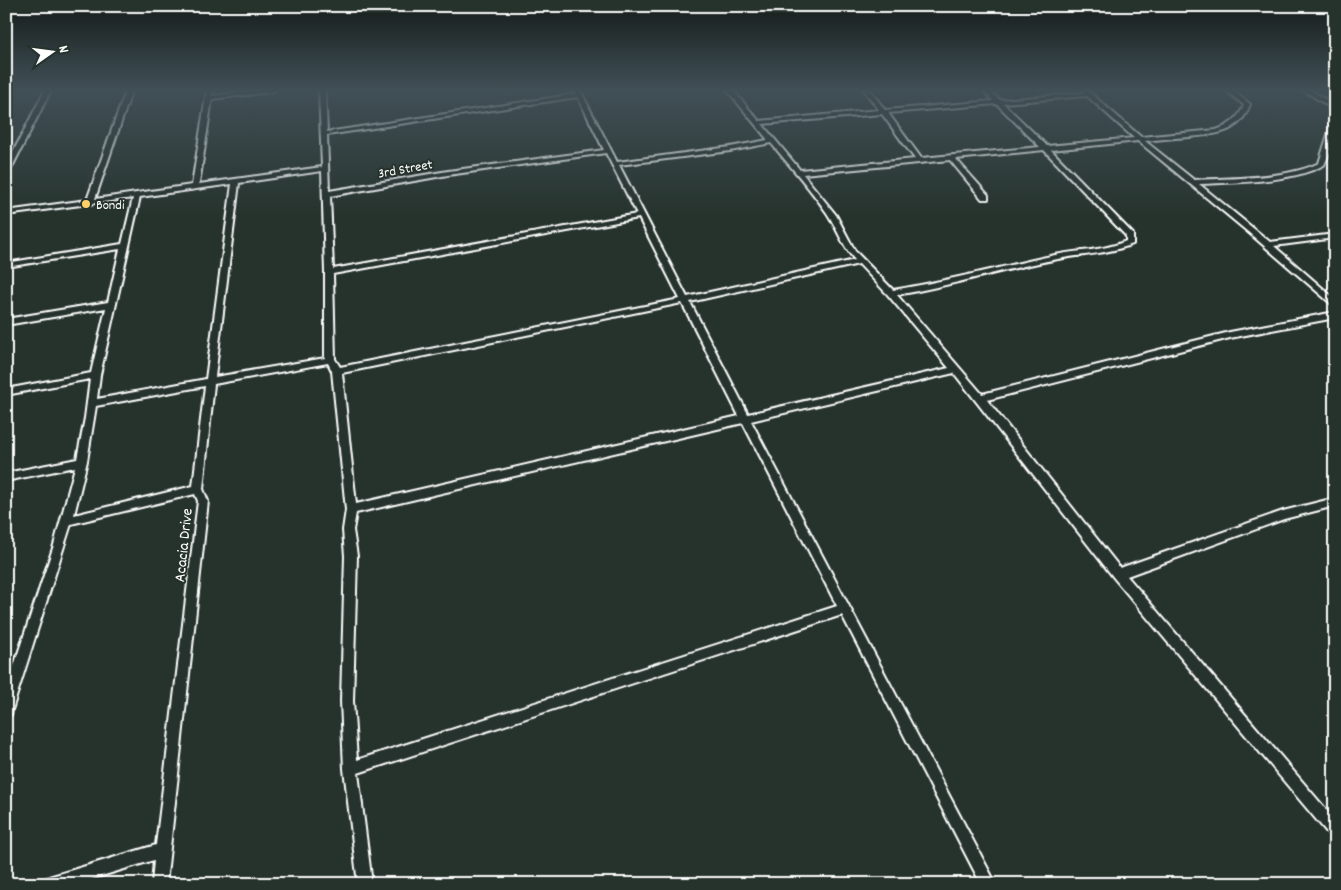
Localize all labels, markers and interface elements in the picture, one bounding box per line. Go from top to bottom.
north arrow [28,28,78,78]
text: N [52,44,73,55]
street label: 3rd Street [376,155,434,185]
place label: Bondi [96,196,125,216]
marker: Bondi [80,198,92,210]
street label: Acacia Drive [169,507,200,583]

